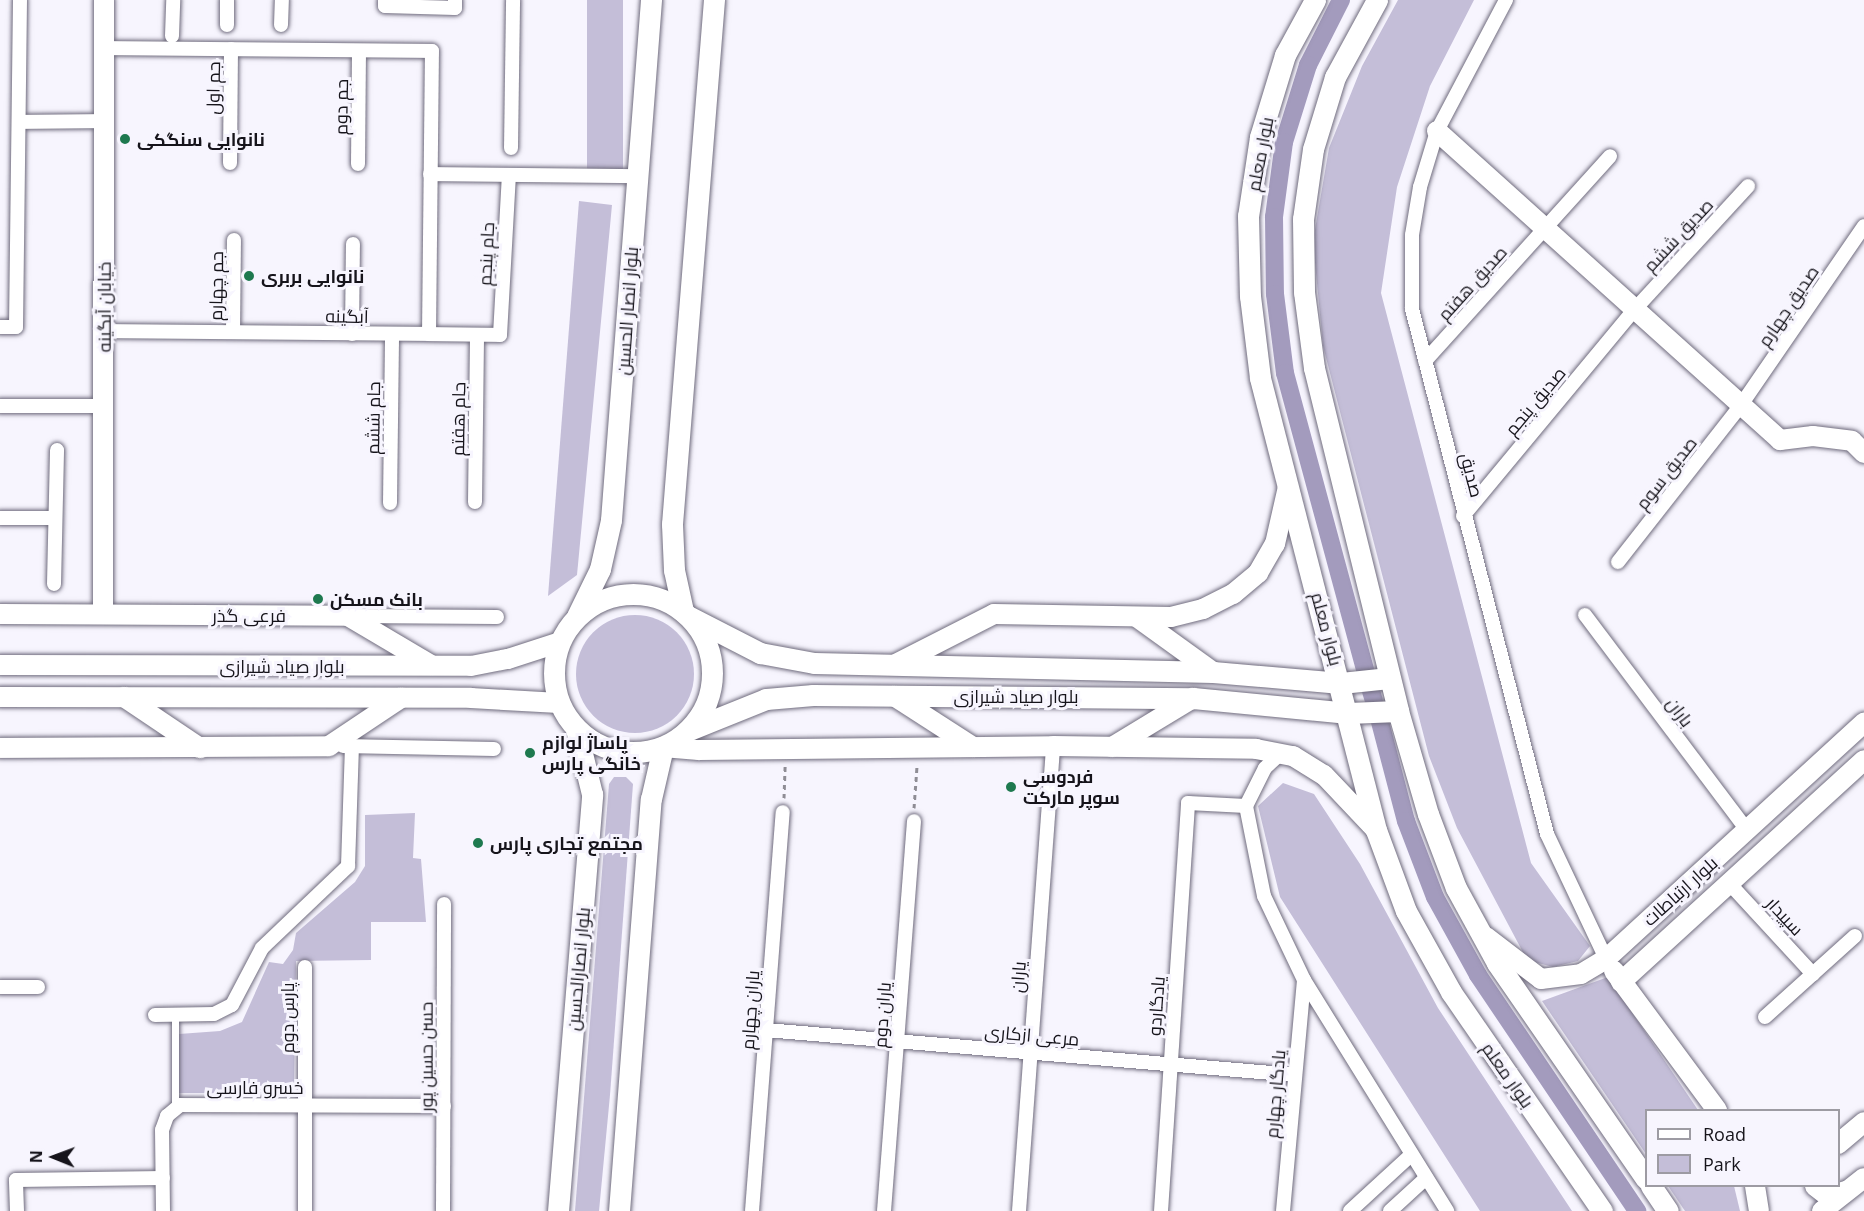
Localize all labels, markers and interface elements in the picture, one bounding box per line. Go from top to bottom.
street label: جم اول [202,61,224,115]
street label: جم دوم [330,79,352,135]
street label: بلوار معلم [1242,115,1278,193]
place label: نانوایی سنگکی [137,128,265,150]
marker: نانوایی سنگکی [118,132,132,146]
street label: صدیق ششم [1639,194,1717,276]
street label: جام پنجم [474,221,498,287]
street label: صدیق هفتم [1433,241,1511,325]
street label: بلوار انصار الحسین [612,246,642,376]
street label: جم چهارم [205,251,227,321]
street label: صدیق چهارم [1753,261,1823,351]
street label: خیابان آبگینه [93,262,115,352]
place label: نانوایی بربری [261,265,364,287]
marker: نانوایی بربری [242,269,256,283]
street label: آبگینه [325,305,369,327]
street label: صدیق پنجم [1500,362,1570,440]
street label: جام ششم [362,381,384,455]
street label: جام هفتم [447,382,469,456]
street label: صدیق سوم [1631,432,1701,514]
street label: صدیق [1456,450,1488,500]
place label: بانک مسکن [330,588,423,610]
street label: بلوار معلم [1307,590,1347,668]
marker: بانک مسکن [311,592,325,606]
street label: فرعی گذر [212,604,286,626]
street label: بلوار صیاد شیرازی [219,655,345,677]
street label: بلوار صیاد شیرازی [953,685,1079,707]
street label: باران [1662,693,1698,731]
place label: پاساژ لوازم خانگی پارس [542,732,641,774]
marker: پاساژ لوازم خانگی پارس [523,746,537,760]
place label: فردوسی سوپر مارکت [1023,766,1120,808]
marker: فردوسی سوپر مارکت [1004,780,1018,794]
place label: مجتمع تجاری پارس [490,832,643,854]
marker: مجتمع تجاری پارس [471,836,485,850]
street label: بلوار ارتباطات [1638,852,1722,930]
street label: سپیدار [1762,892,1808,940]
street label: بلوار انصارالحسین [562,906,594,1032]
street label: یاران [1006,960,1030,994]
street label: یاران چهارم [736,970,764,1050]
street label: یادگار‌دو [1143,976,1169,1036]
street label: یاران دوم [869,981,895,1049]
street label: پارس دوم [276,982,298,1054]
street label: حسن حسین پور [415,1002,437,1112]
street label: مرعی ازکاری [984,1020,1080,1050]
street label: بلوار معلم [1478,1038,1538,1112]
street label: یادگار چهارم [1260,1049,1290,1139]
street label: خسرو فارسی [207,1076,303,1098]
legend [1645,1109,1840,1187]
text: Road [1703,1122,1746,1146]
north arrow [24,1127,84,1187]
text: N [25,1150,47,1163]
text: Park [1703,1152,1741,1176]

